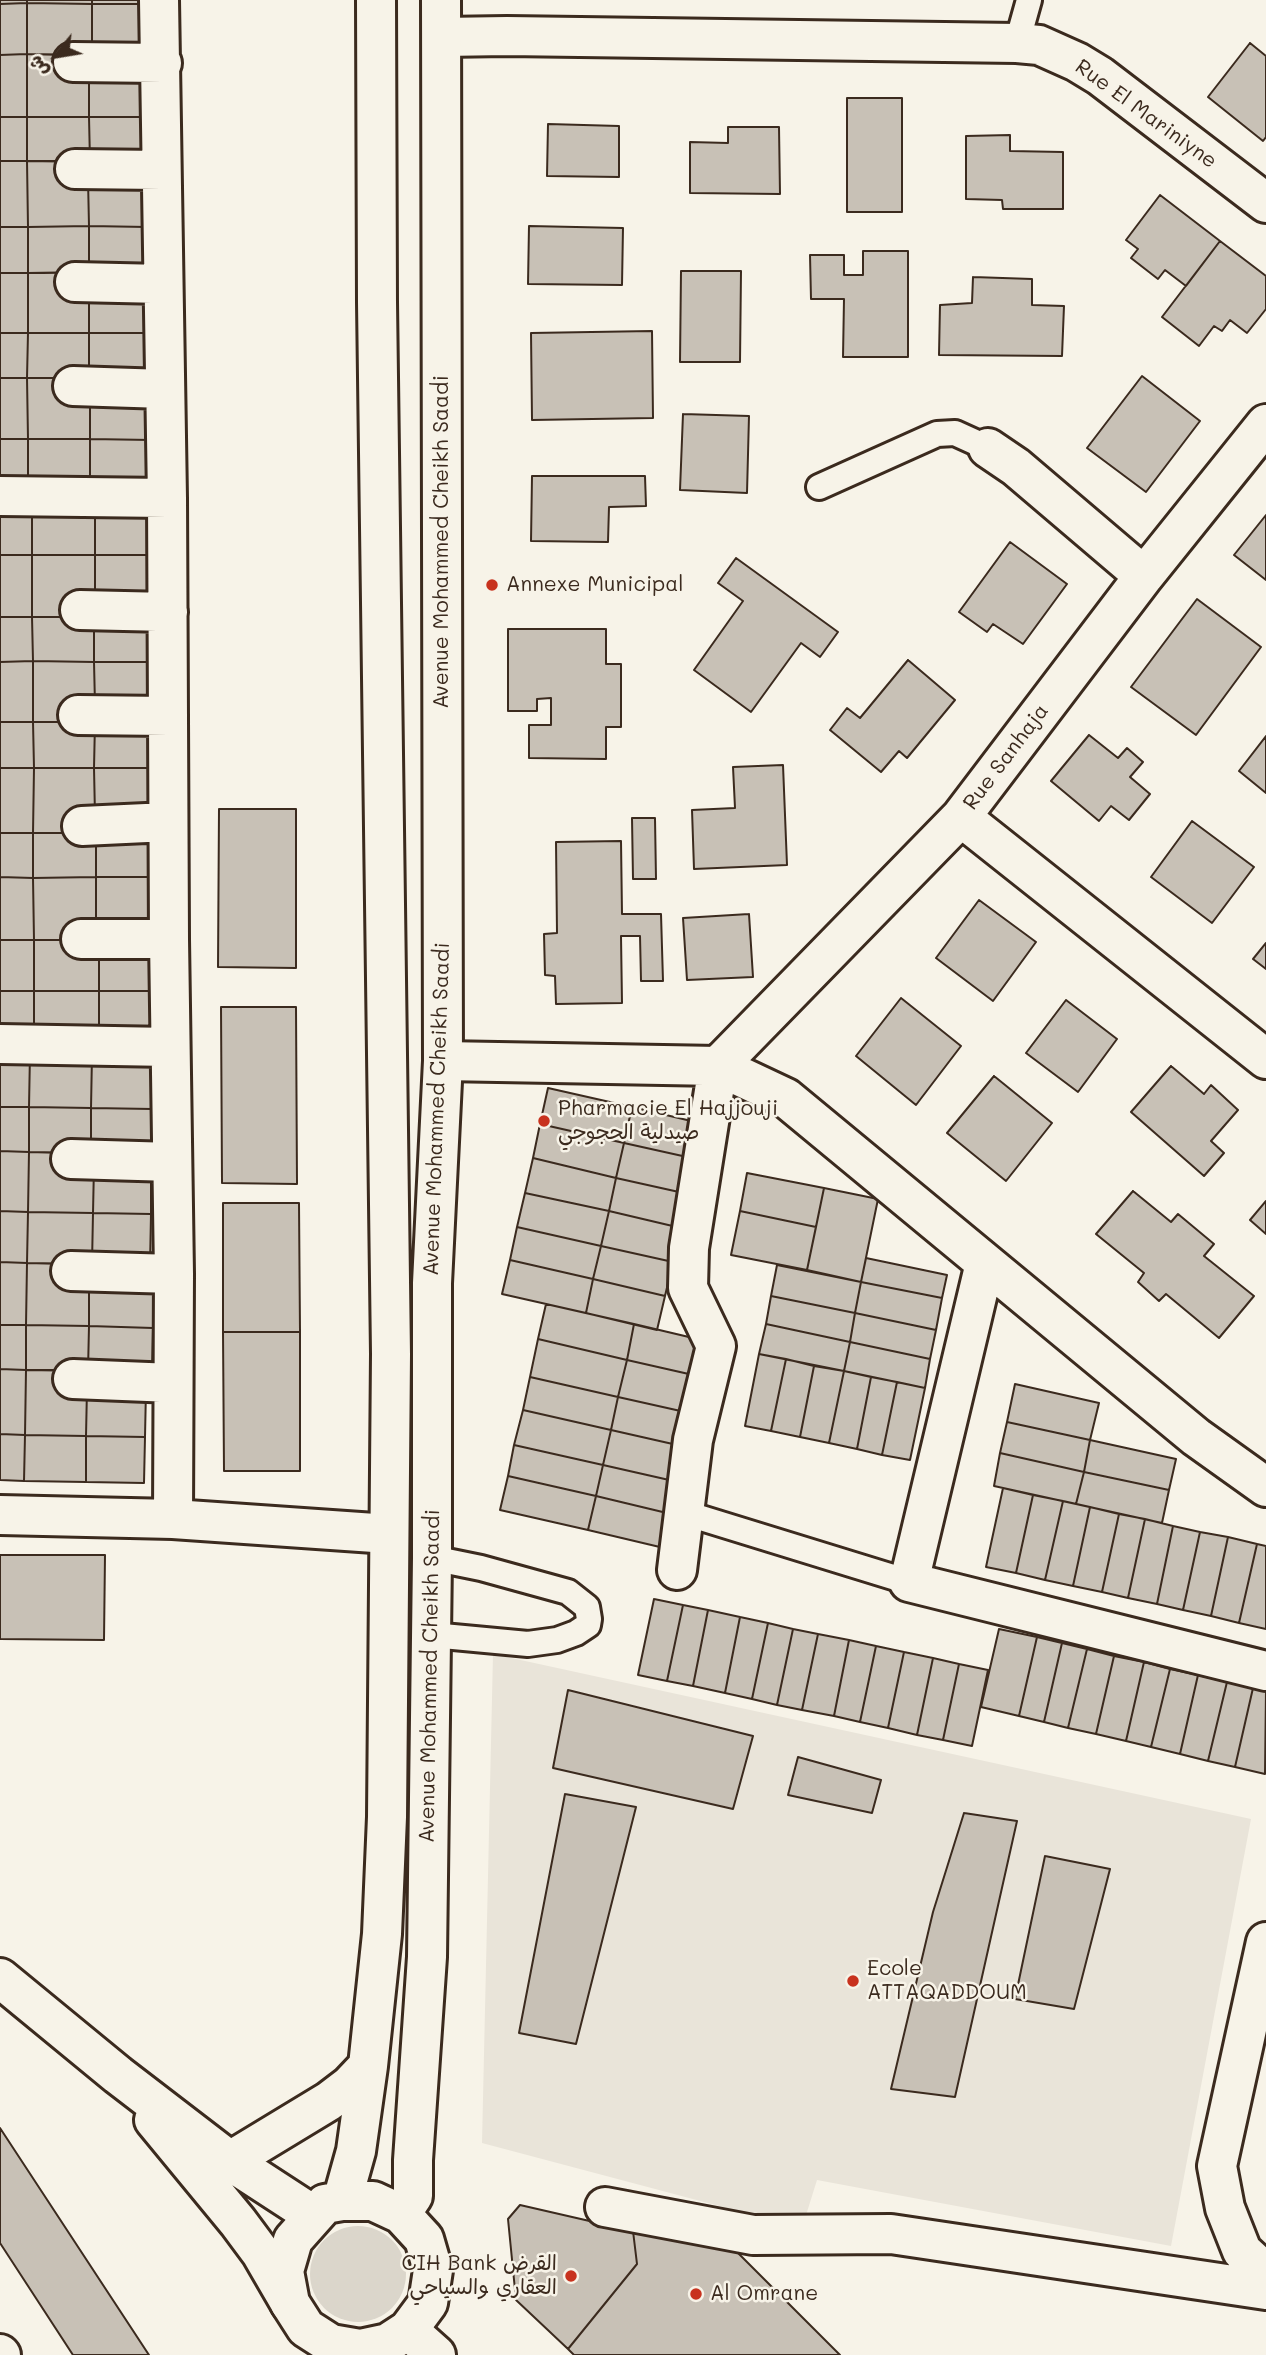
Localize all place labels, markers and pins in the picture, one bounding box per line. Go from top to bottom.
place label: Annexe Municipal [506,572,684,598]
marker: Annexe Municipal [484,577,500,593]
place label: Pharmacie El Hajjouji صيدلية الحجوجي [558,1096,778,1146]
marker: Pharmacie El Hajjouji صيدلية الحجوجي [536,1113,552,1129]
place label: Ecole ATTAQADDOUM [867,1956,1027,2006]
marker: Ecole ATTAQADDOUM [845,1973,861,1989]
place label: CIH Bank القرض العقاري والسياحي [402,2251,557,2301]
marker: CIH Bank القرض العقاري والسياحي [563,2268,579,2284]
place label: Al Omrane [710,2281,818,2307]
marker: Al Omrane [688,2286,704,2302]

